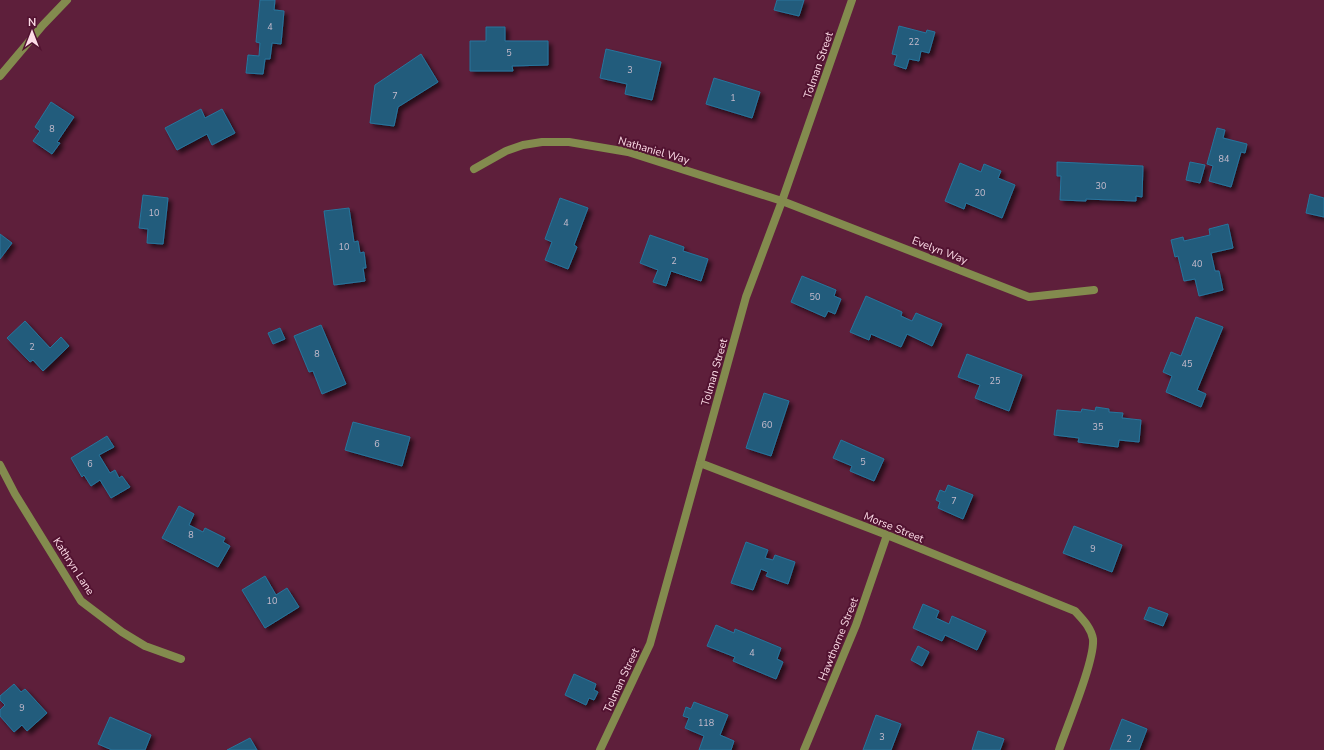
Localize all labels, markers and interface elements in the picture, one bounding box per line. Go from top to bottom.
north arrow [12,12,52,52]
text: N [28,15,36,30]
house number: 4 [267,21,273,33]
street label: Tolman Street [800,30,837,100]
house number: 22 [909,36,919,48]
house number: 5 [506,47,512,59]
house number: 3 [627,64,633,76]
house number: 7 [392,90,398,102]
house number: 1 [730,92,736,104]
house number: 8 [49,123,55,135]
street label: Nathaniel Way [616,133,692,168]
house number: 84 [1219,153,1230,165]
house number: 30 [1096,180,1106,192]
house number: 20 [975,187,985,199]
house number: 10 [149,207,159,219]
house number: 4 [563,217,569,229]
street label: Evelyn Way [910,233,970,268]
house number: 10 [339,241,349,253]
house number: 2 [671,255,677,267]
house number: 40 [1192,258,1202,270]
house number: 50 [810,291,820,303]
street label: Tolman Street [698,337,731,408]
house number: 2 [29,341,35,353]
house number: 8 [314,348,320,360]
house number: 45 [1182,358,1192,370]
house number: 25 [990,375,1000,387]
house number: 60 [762,419,772,431]
house number: 35 [1093,421,1103,433]
house number: 6 [374,438,380,450]
house number: 5 [860,456,866,468]
house number: 6 [87,458,93,470]
house number: 7 [951,495,957,507]
street label: Morse Street [862,509,926,546]
house number: 8 [188,529,194,541]
street label: Kathryn Lane [49,535,98,598]
house number: 9 [1090,543,1096,555]
house number: 10 [267,595,277,607]
street label: Hawthorne Street [815,595,862,683]
street label: Tolman Street [600,645,643,715]
house number: 4 [749,647,755,659]
house number: 9 [19,702,25,714]
house number: 118 [698,717,714,729]
house number: 3 [879,731,885,743]
house number: 2 [1126,733,1132,745]

